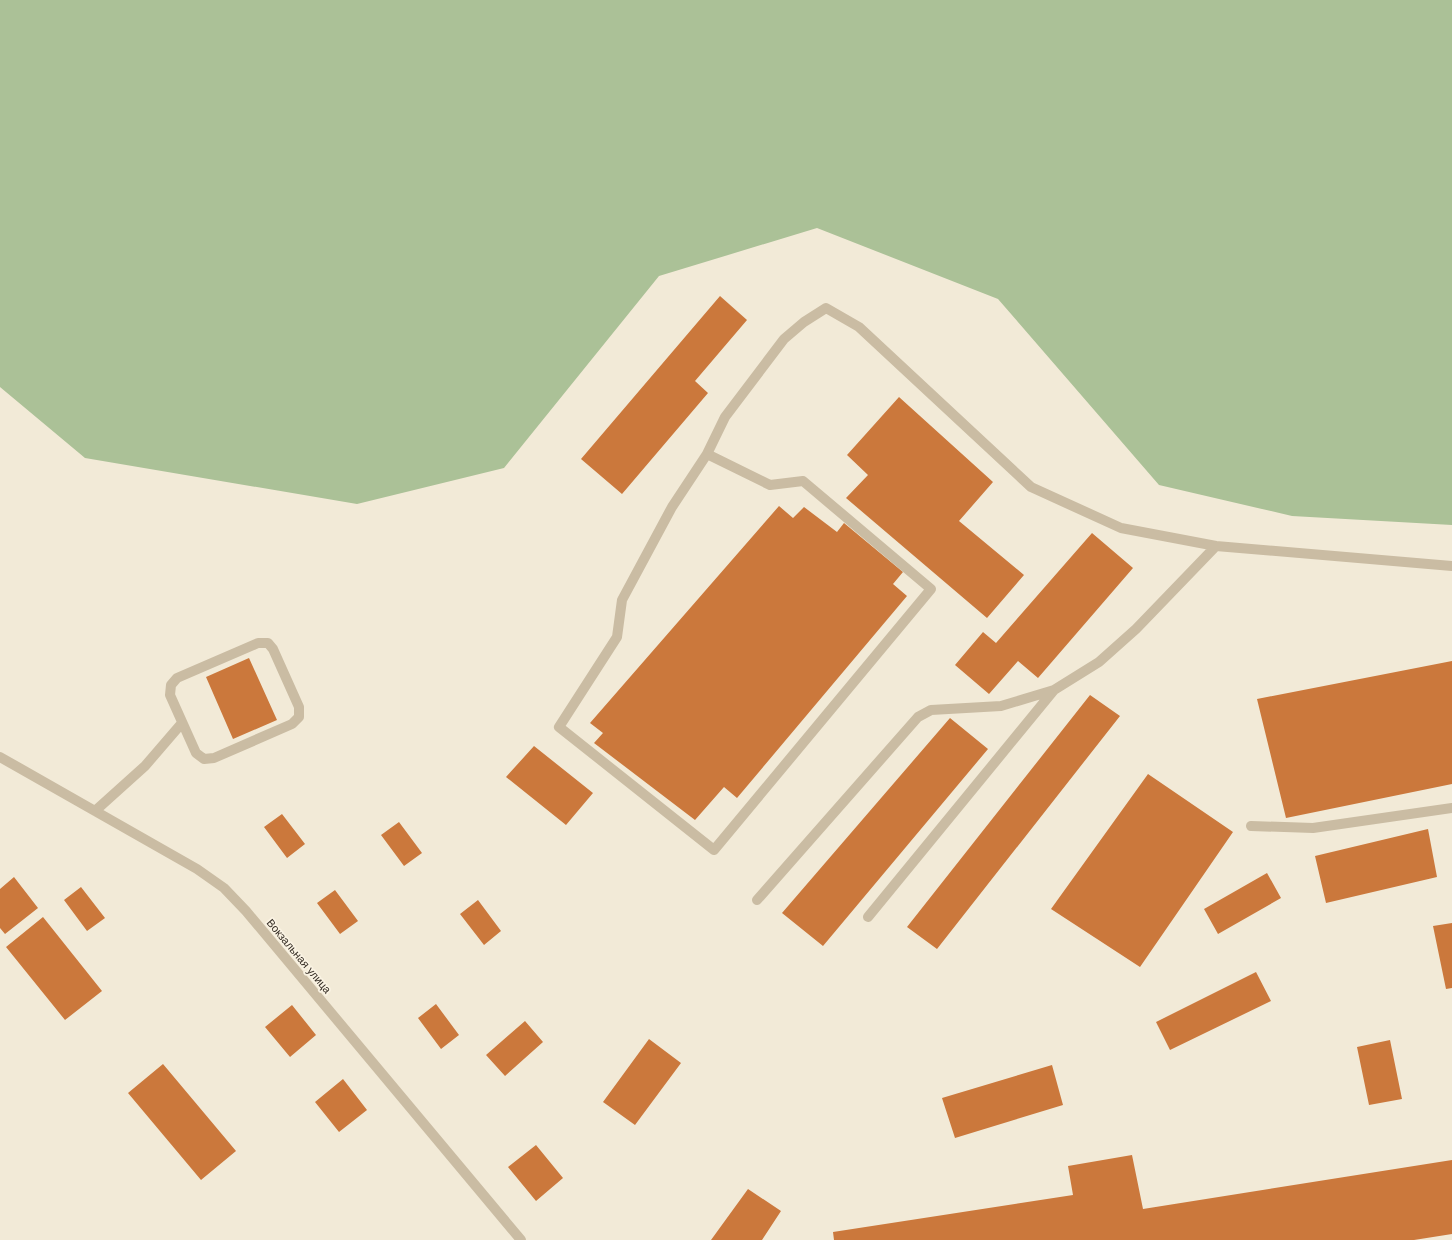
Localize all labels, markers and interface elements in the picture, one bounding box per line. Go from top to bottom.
street label: Вокзальная улица [264,916,334,996]

